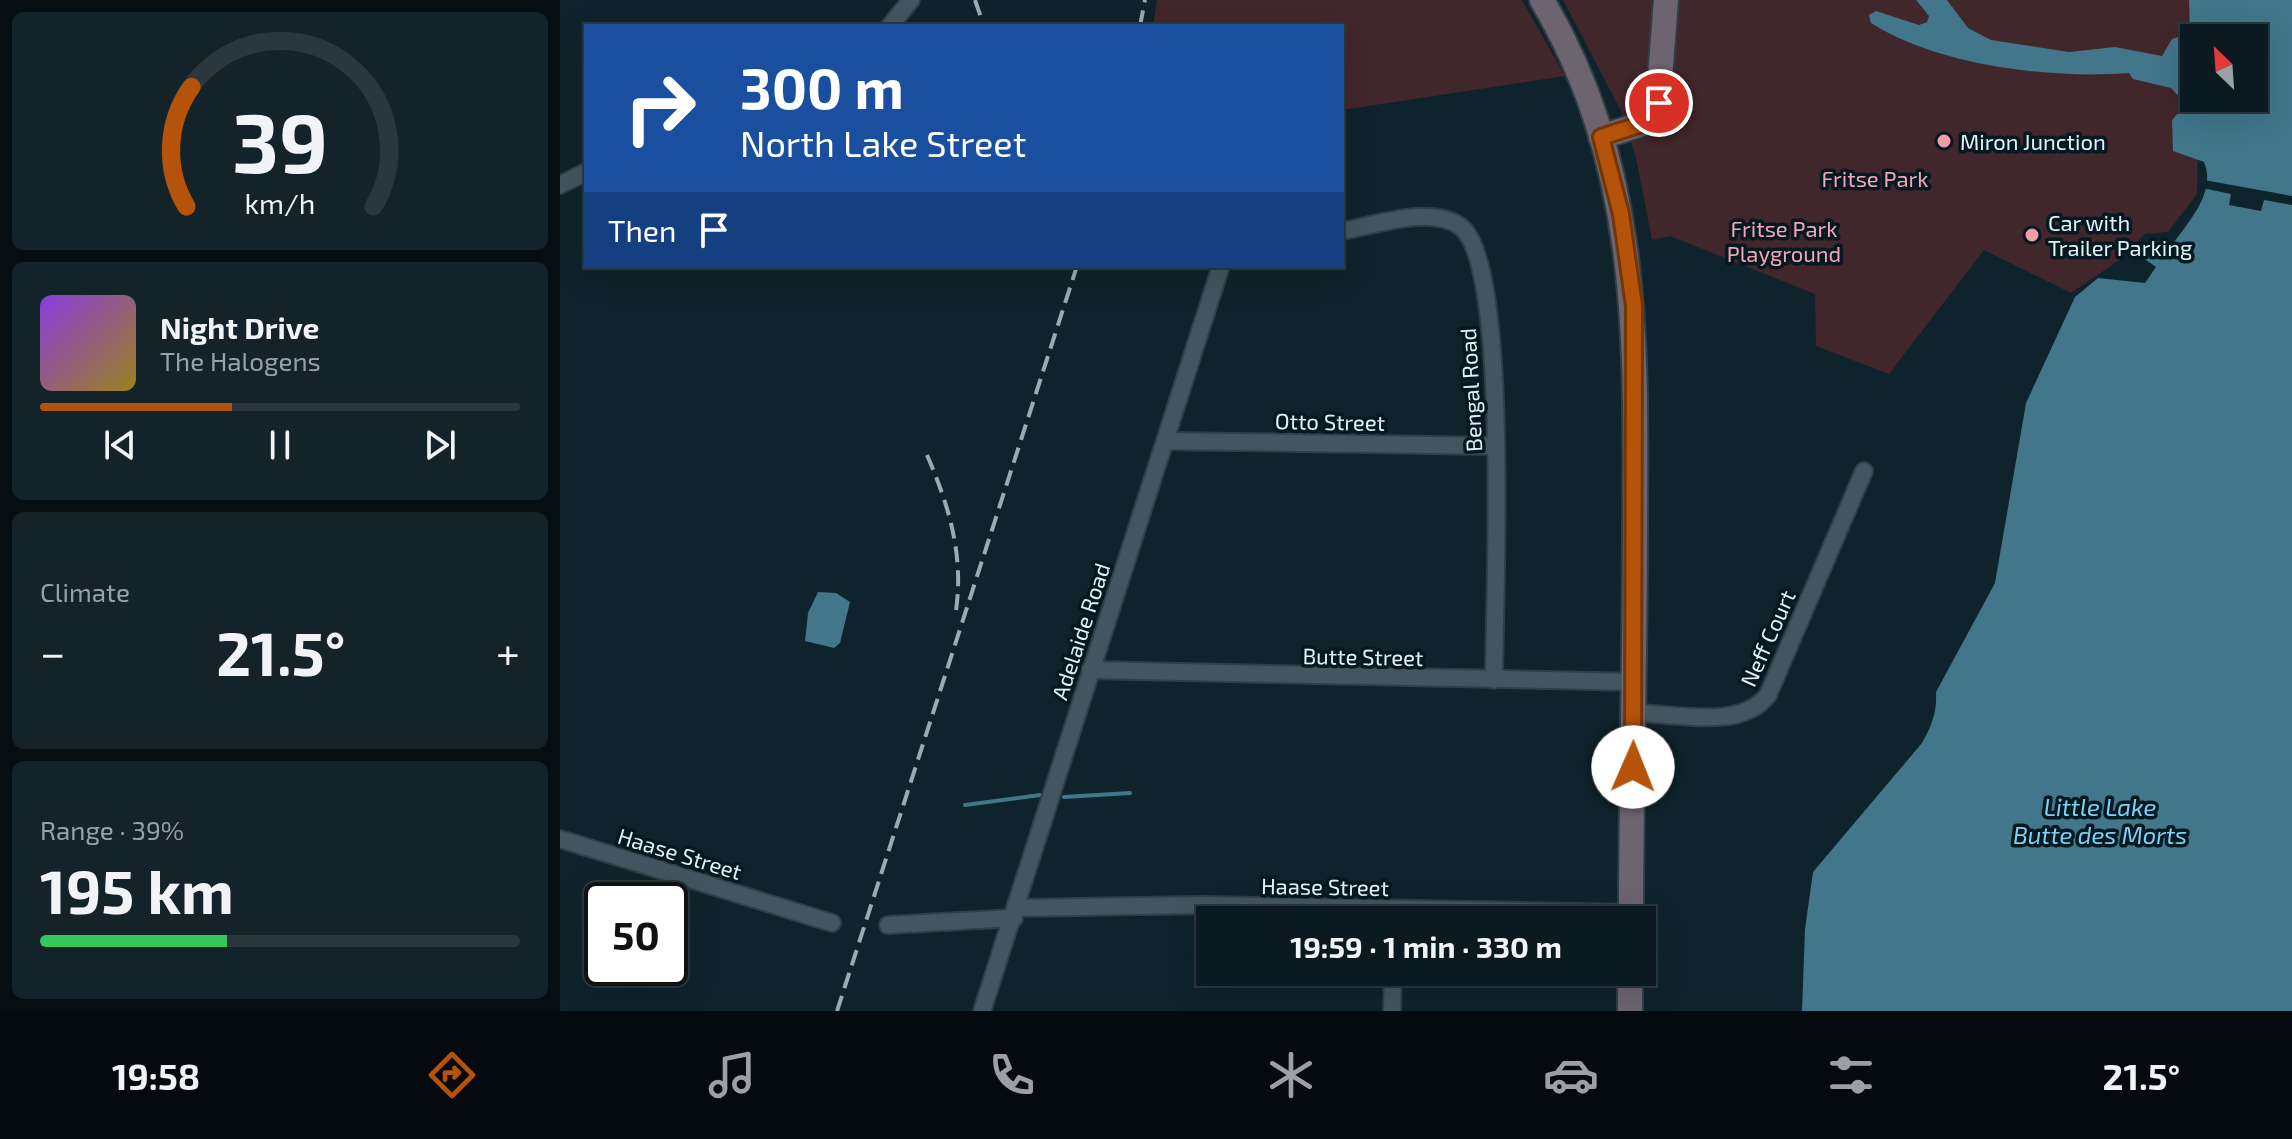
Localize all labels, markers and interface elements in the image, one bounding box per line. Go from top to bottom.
north arrow [2180,24,2268,112]
map controls [2180,24,2268,112]
text: 300 m [740,53,904,120]
icon: right [608,56,712,160]
pin [1625,69,1693,137]
icon: arrive [1637,81,1681,125]
text: 39 [232,89,328,189]
text: North Lake Street [740,121,1026,164]
place label: Miron Junction [1960,128,2106,154]
marker: Miron Junction [1935,132,1953,150]
park label: Fritse Park [1821,165,1929,191]
text: km/h [245,185,315,220]
icon: arrive [692,208,736,252]
place label: Car with Trailer Parking [2048,209,2192,260]
text: Then [608,212,676,248]
park label: Fritse Park Playground [1727,215,1841,266]
marker: Car with Trailer Parking [2023,226,2041,244]
text: Night Drive [160,309,319,345]
street label: Bengal Road [1454,327,1486,453]
text: The Halogens [160,345,321,376]
street label: Otto Street [1275,407,1385,435]
icon: previous [98,423,142,467]
icon: pause [258,423,302,467]
icon: next [418,423,462,467]
street label: Adelaide Road [1046,559,1114,703]
text: Climate [40,576,130,607]
street label: Neff Court [1734,586,1800,690]
text: 21.5° [216,616,345,688]
text: − [40,625,66,678]
text: + [496,625,520,678]
street label: Butte Street [1302,642,1424,670]
position arrow [1591,725,1675,809]
water label: Little Lake Butte des Morts [2013,792,2187,849]
text: Range · 39% [40,814,184,845]
street label: Haase Street [615,822,745,884]
text: 195 km [40,854,234,926]
street label: Haase Street [1261,872,1389,900]
speed limit sign: 50 [584,882,688,986]
text: 19:59 · 1 min · 330 m [1290,928,1562,964]
icon: directions [424,1047,480,1103]
icon: music [704,1047,760,1103]
icon: phone [984,1047,1040,1103]
icon: climate [1263,1047,1319,1103]
icon: car [1543,1047,1599,1103]
icon: filters [1823,1047,1879,1103]
text: 19:58 [112,1054,200,1097]
text: 21.5° [2103,1054,2180,1097]

